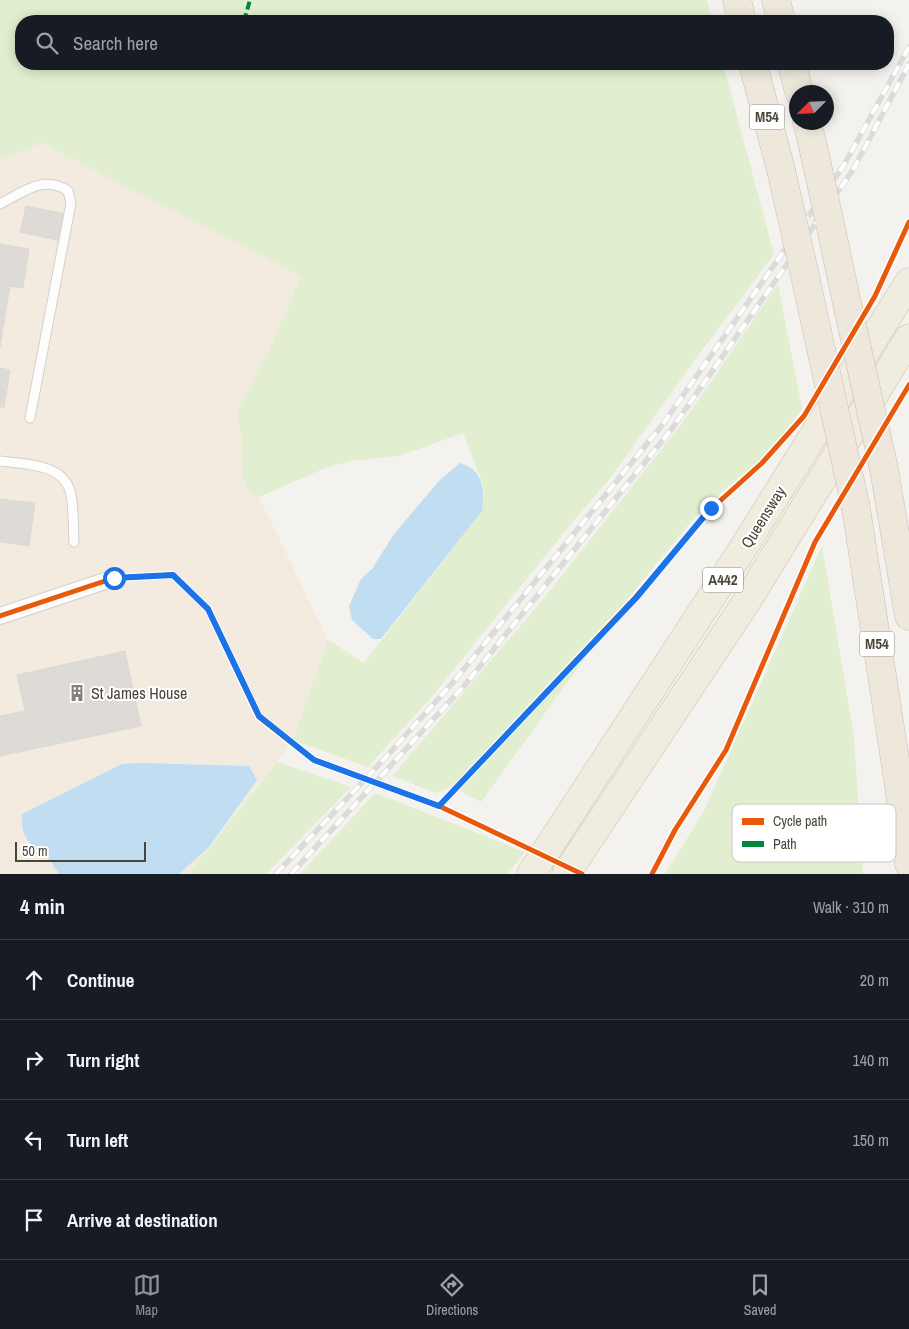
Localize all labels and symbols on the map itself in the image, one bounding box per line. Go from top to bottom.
north arrow [789,85,834,130]
road number: M54 [750,104,784,130]
street label: Queensway [735,481,791,552]
route end [700,497,723,520]
route start [103,567,126,590]
road number: A442 [703,568,743,592]
road number: M54 [860,632,894,656]
place label: St James House [91,682,187,704]
building icon: St James House [67,683,87,703]
legend [732,804,896,862]
text: Cycle path [773,812,827,830]
text: Path [773,835,797,853]
scale bar [15,839,146,862]

